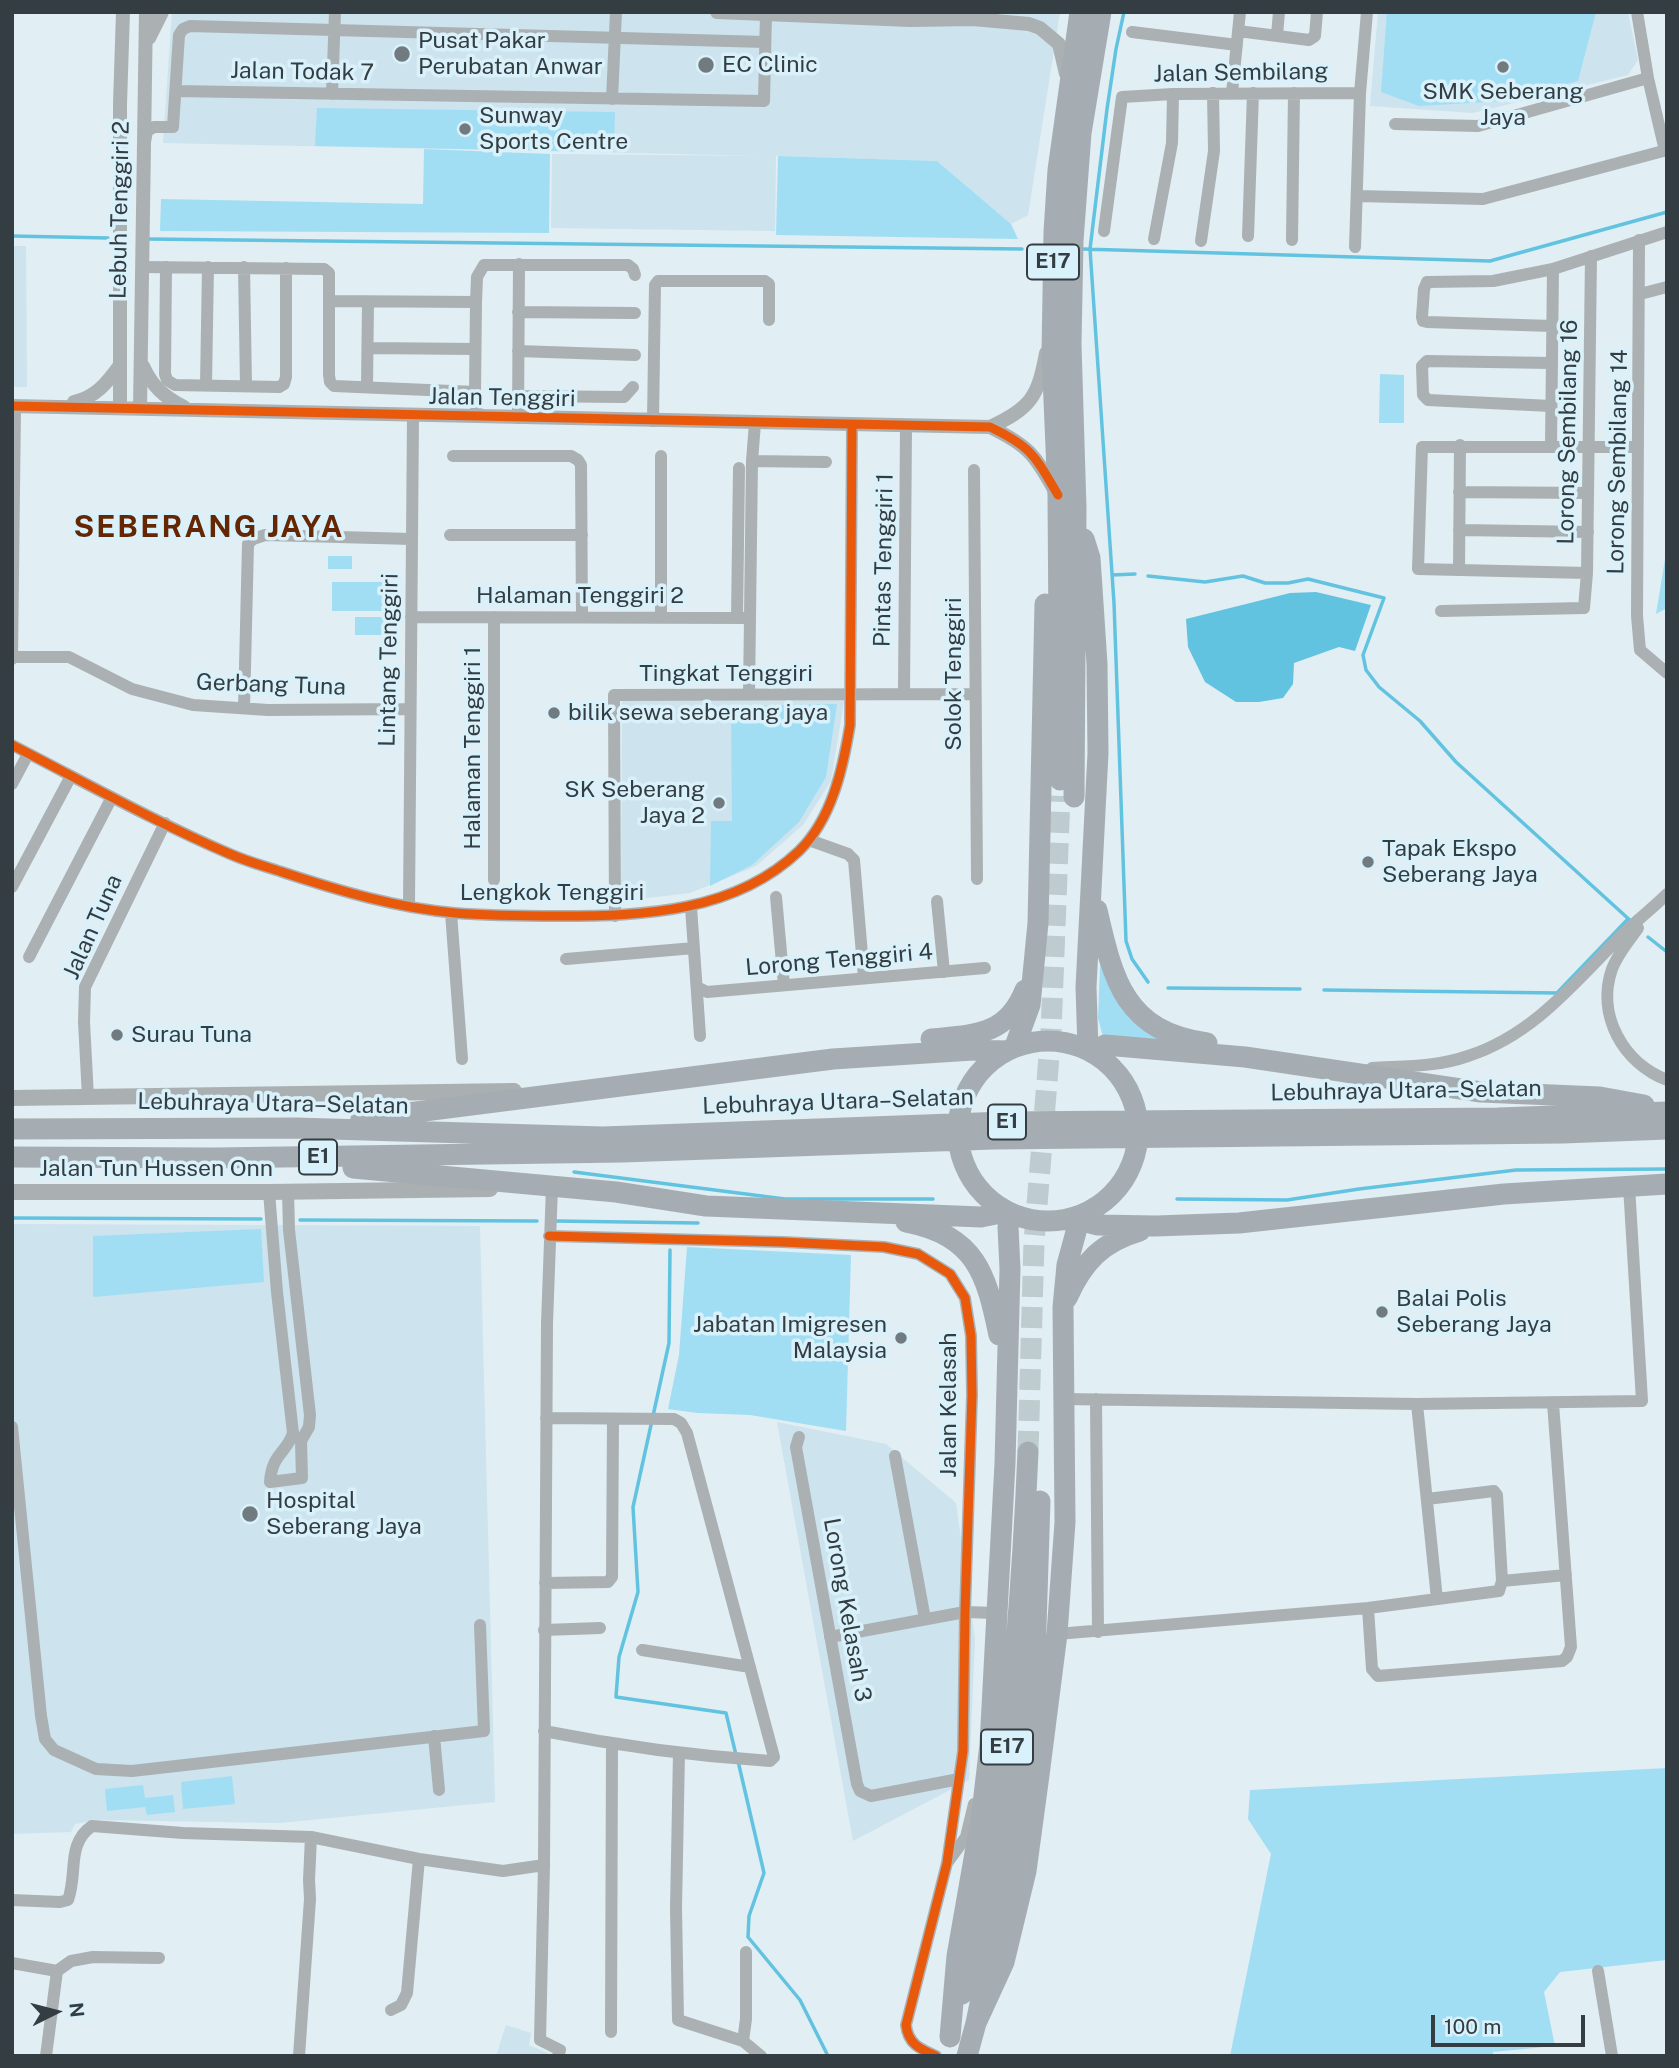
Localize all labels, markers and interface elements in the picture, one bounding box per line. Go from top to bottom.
place label: Pusat Pakar Perubatan Anwar [418,27,603,81]
marker: Pusat Pakar Perubatan Anwar [392,44,412,64]
place label: EC Clinic [722,51,818,79]
marker: EC Clinic [696,55,716,75]
street label: Jalan Todak 7 [230,57,374,87]
street label: Jalan Sembilang [1153,58,1329,88]
marker: SMK Seberang Jaya [1495,59,1511,75]
place label: SMK Seberang Jaya [1422,78,1584,132]
place label: Sunway Sports Centre [479,102,628,156]
street label: Lebuh Tenggiri 2 [105,121,135,299]
marker: Sunway Sports Centre [457,121,473,137]
road number: E17 [1027,244,1079,280]
street label: Lorong Sembilang 16 [1552,319,1584,545]
street label: Lorong Sembilang 14 [1602,349,1634,575]
street label: Jalan Tenggiri [428,383,576,413]
street label: Pintas Tenggiri 1 [869,473,899,647]
district label: SEBERANG JAYA [75,510,343,546]
street label: Lintang Tenggiri [374,573,404,747]
street label: Halaman Tenggiri 2 [476,582,684,610]
street label: Solok Tenggiri [940,597,968,751]
street label: Halaman Tenggiri 1 [459,646,487,850]
street label: Tingkat Tenggiri [639,660,813,688]
street label: Gerbang Tuna [195,669,347,701]
place label: bilik sewa seberang jaya [568,699,828,727]
marker: bilik sewa seberang jaya [546,705,562,721]
place label: SK Seberang Jaya 2 [564,776,705,830]
marker: SK Seberang Jaya 2 [711,795,727,811]
place label: Tapak Ekspo Seberang Jaya [1382,835,1538,889]
marker: Tapak Ekspo Seberang Jaya [1360,854,1376,870]
street label: Jalan Tuna [58,870,128,984]
street label: Lengkok Tenggiri [460,879,644,907]
street label: Lorong Tenggiri 4 [744,938,934,982]
place label: Surau Tuna [131,1021,252,1049]
marker: Surau Tuna [109,1027,125,1043]
street label: Lebuhraya Utara–Selatan [1270,1075,1542,1107]
street label: Lebuhraya Utara–Selatan [702,1083,974,1121]
street label: Lebuhraya Utara–Selatan [137,1088,409,1120]
road number: E1 [988,1104,1026,1140]
road number: E1 [299,1140,337,1174]
street label: Jalan Tun Hussen Onn [39,1155,273,1183]
place label: Balai Polis Seberang Jaya [1396,1285,1552,1339]
marker: Balai Polis Seberang Jaya [1374,1304,1390,1320]
place label: Jabatan Imigresen Malaysia [693,1311,887,1365]
marker: Jabatan Imigresen Malaysia [893,1330,909,1346]
street label: Jalan Kelasah [935,1332,963,1478]
place label: Hospital Seberang Jaya [266,1487,422,1541]
marker: Hospital Seberang Jaya [240,1504,260,1524]
street label: Lorong Kelasah 3 [817,1516,877,1704]
road number: E17 [981,1730,1033,1764]
north arrow [21,1977,91,2047]
text: N [65,2001,89,2018]
scale bar [1434,2002,1588,2046]
text: 100 m [1444,2014,1501,2039]

